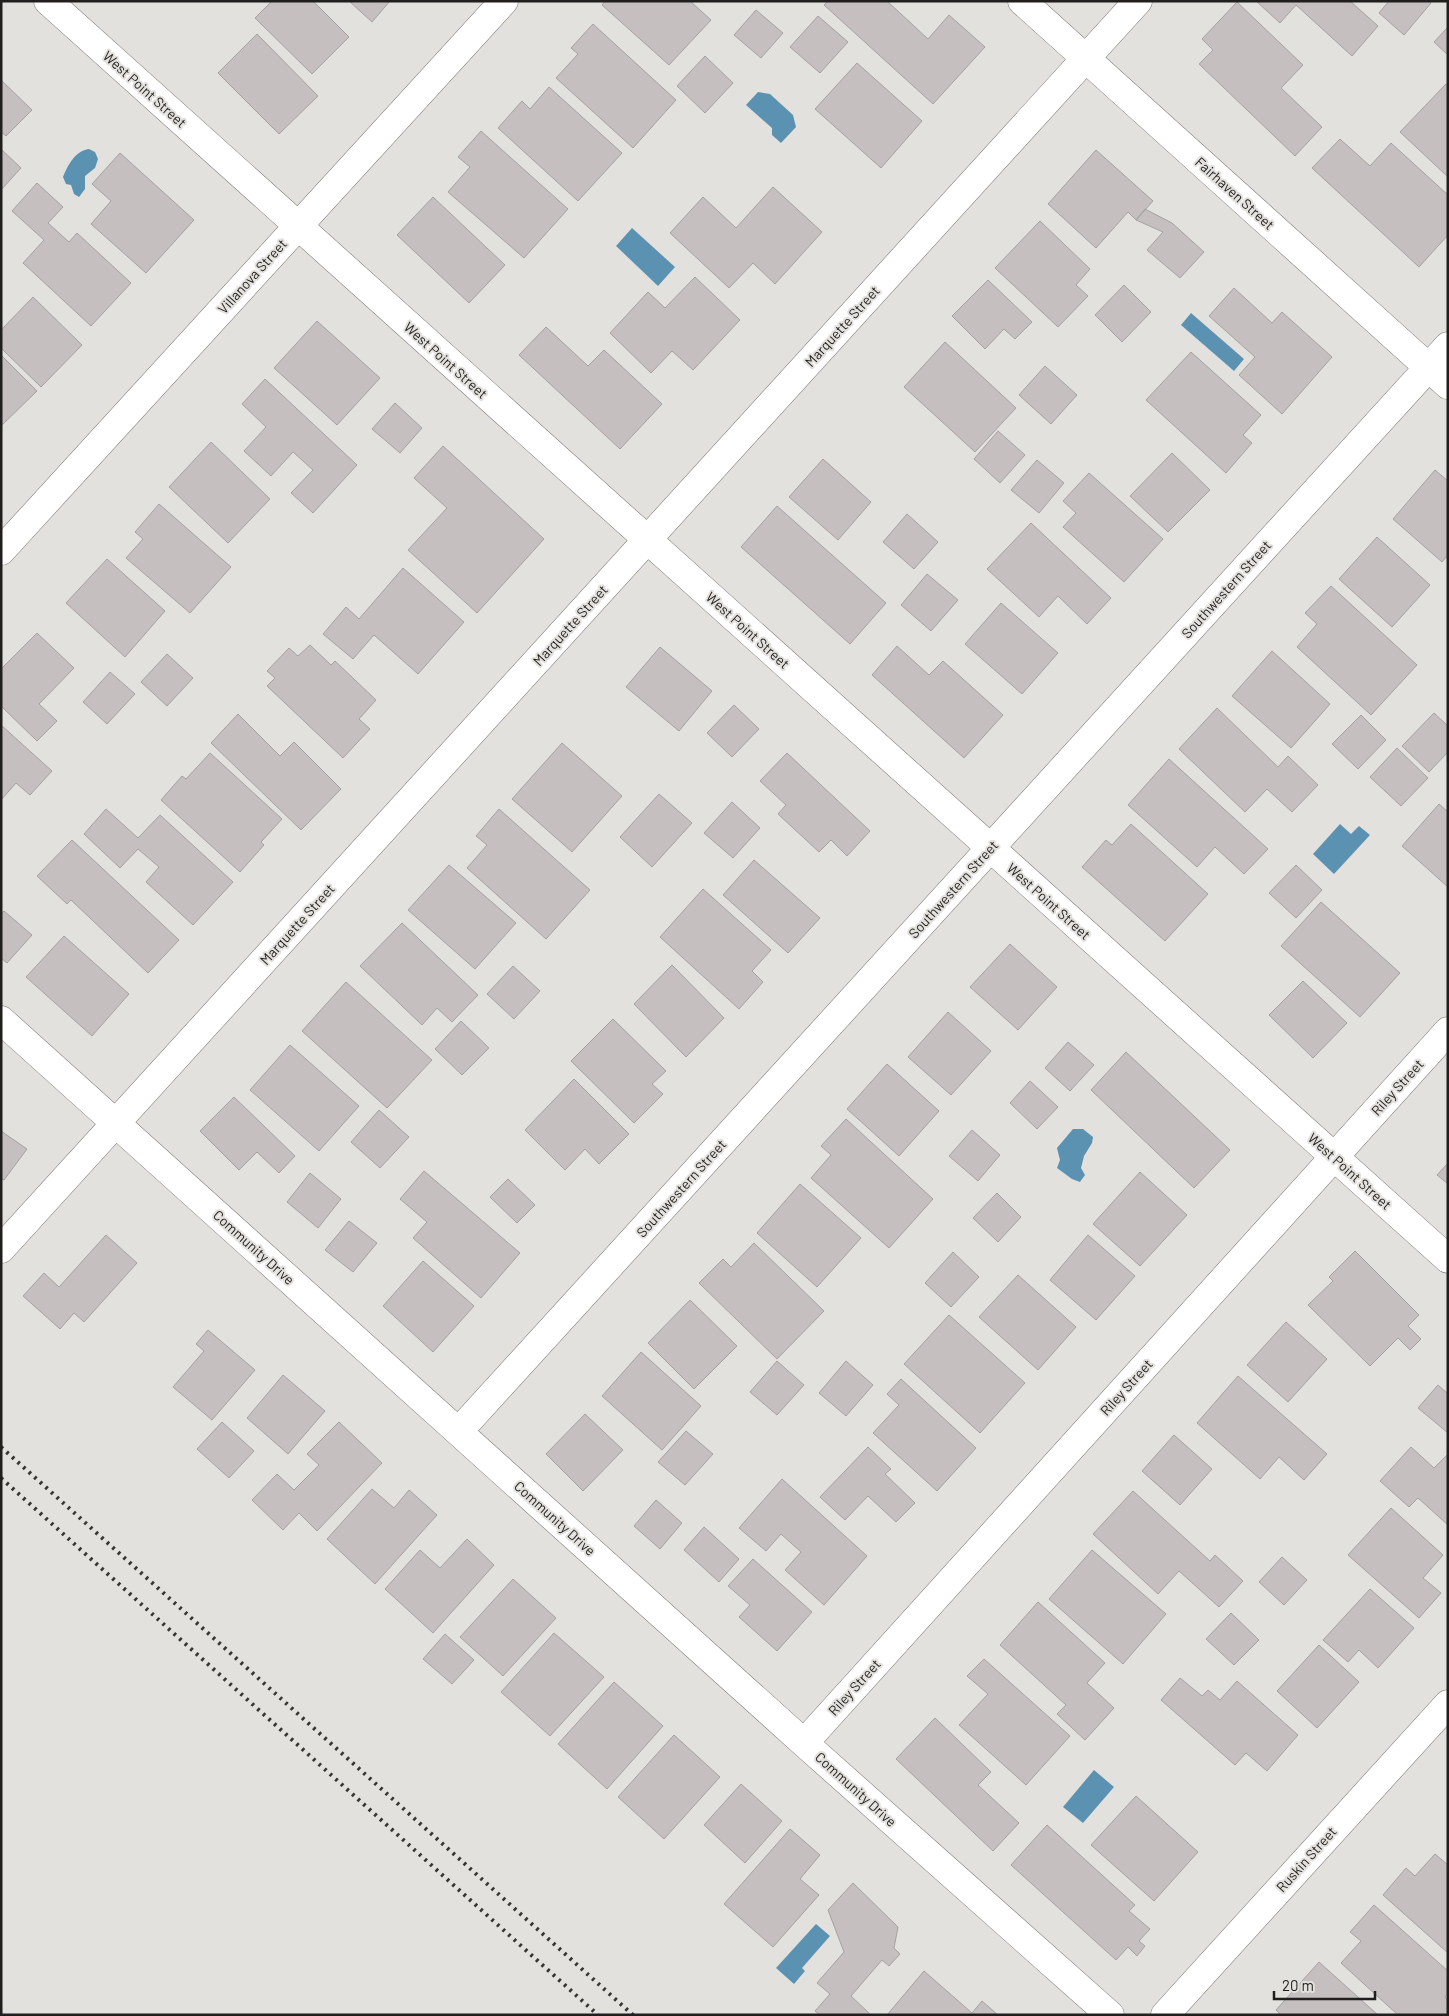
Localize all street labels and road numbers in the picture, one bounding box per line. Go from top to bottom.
street label: West Point Street [100,47,190,131]
street label: Fairhaven Street [1192,153,1278,233]
street label: Villanova Street [214,235,290,317]
street label: Marquette Street [801,282,883,370]
street label: West Point Street [401,318,491,402]
street label: Southwestern Street [1178,537,1274,641]
street label: Marquette Street [529,581,611,669]
street label: West Point Street [703,588,793,672]
street label: Southwestern Street [905,837,1001,941]
street label: West Point Street [1004,859,1094,943]
street label: Marquette Street [256,880,338,968]
street label: Riley Street [1367,1055,1427,1119]
street label: West Point Street [1305,1129,1395,1213]
street label: Southwestern Street [633,1136,729,1240]
street label: Community Drive [210,1206,298,1288]
street label: Riley Street [1096,1355,1156,1419]
street label: Community Drive [511,1477,599,1559]
street label: Riley Street [824,1655,884,1719]
street label: Community Drive [812,1748,900,1830]
street label: Ruskin Street [1272,1823,1340,1895]

